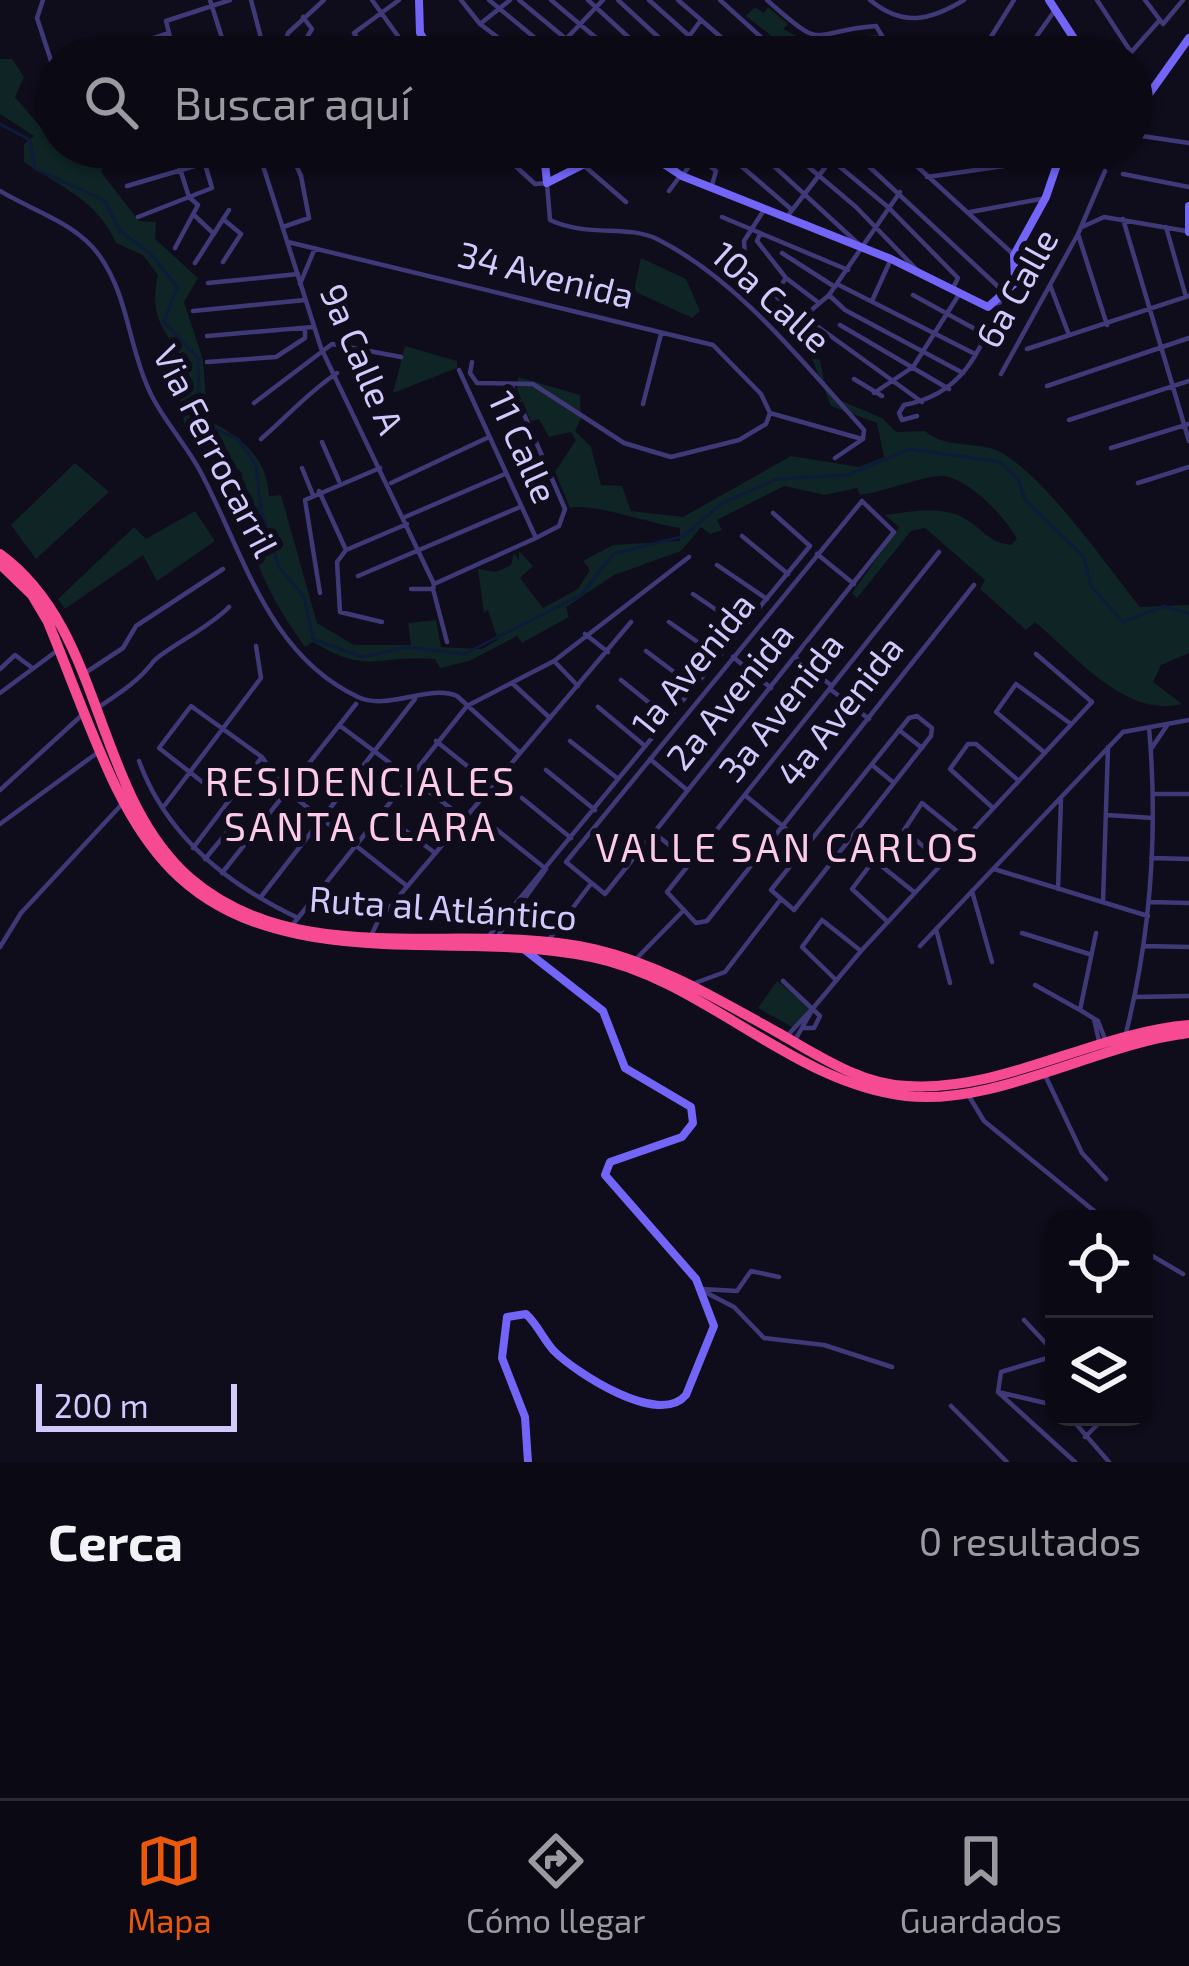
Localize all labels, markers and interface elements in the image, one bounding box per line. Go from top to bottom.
search box [36,36,1153,168]
icon: search [78,69,144,135]
text: Buscar aquí [174,75,411,129]
street label: 6a Calle [966,220,1066,354]
street label: 34 Avenida [454,231,639,316]
street label: 10a Calle [704,231,840,360]
street label: 9a Calle A [313,277,414,441]
street label: Via Ferrocarril [146,337,289,563]
street label: 11 Calle [481,384,568,509]
street label: 1a Avenida [621,583,762,743]
street label: 2a Avenida [656,613,801,777]
street label: 3a Avenida [708,623,851,789]
street label: 4a Avenida [767,626,911,794]
district label: RESIDENCIALES SANTA CLARA [205,757,517,849]
district label: VALLE SAN CARLOS [595,823,981,870]
street label: Ruta al Atlántico [308,876,579,937]
map controls [1045,1210,1153,1426]
button: locate [1045,1210,1153,1318]
button: layers [1045,1318,1153,1426]
scale bar [36,1378,237,1431]
text: 200 m [54,1385,149,1425]
text: Cerca [48,1510,183,1571]
text: 0 resultados [919,1517,1141,1564]
tab: Mapa [127,1828,212,1940]
tab: Cómo llegar [466,1828,645,1940]
tab: Guardados [900,1828,1062,1940]

